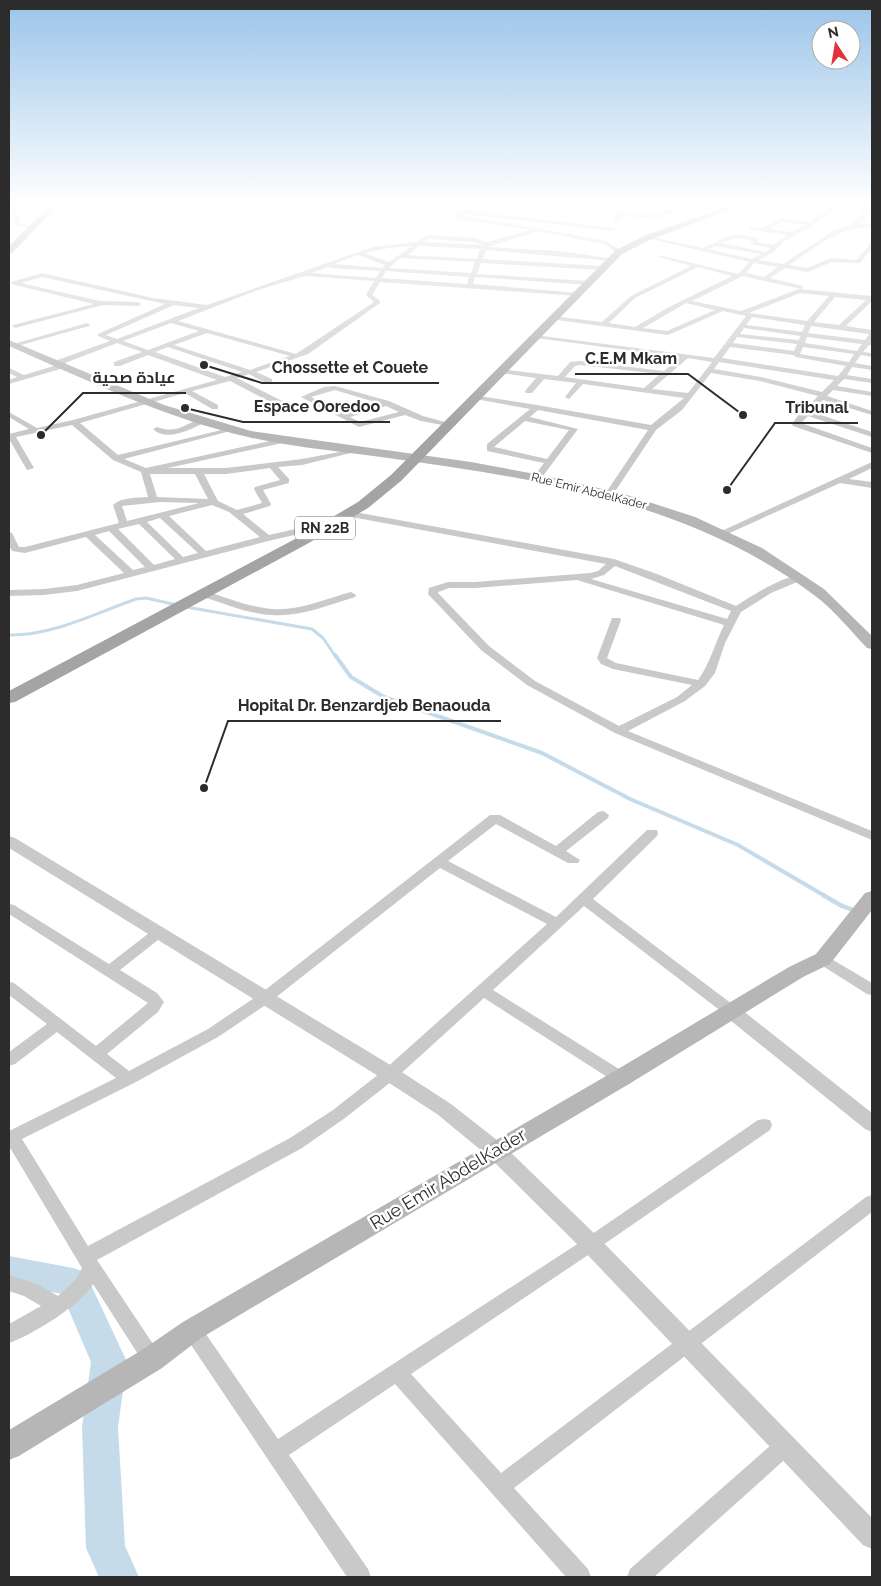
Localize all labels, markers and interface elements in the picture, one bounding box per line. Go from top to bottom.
north arrow [811,20,861,70]
text: N [826,23,840,41]
callout: C.E.M Mkam [575,343,688,374]
text: C.E.M Mkam [585,349,677,368]
callout: Chossette et Couete [262,352,439,383]
text: Chossette et Couete [272,358,429,377]
callout: عيادة صحية [83,362,186,393]
text: عيادة صحية [92,368,176,387]
callout: Espace Ooredoo [243,391,390,422]
callout: Tribunal [775,392,858,423]
text: Espace Ooredoo [254,397,380,416]
text: Tribunal [785,398,850,417]
street label: Rue Emir AbdelKader [530,470,649,512]
road number: RN 22B [295,516,355,540]
callout: Hopital Dr. Benzardjeb Benaouda [228,690,501,721]
text: Hopital Dr. Benzardjeb Benaouda [238,696,490,715]
street label: Rue Emir AbdelKader [366,1123,530,1233]

